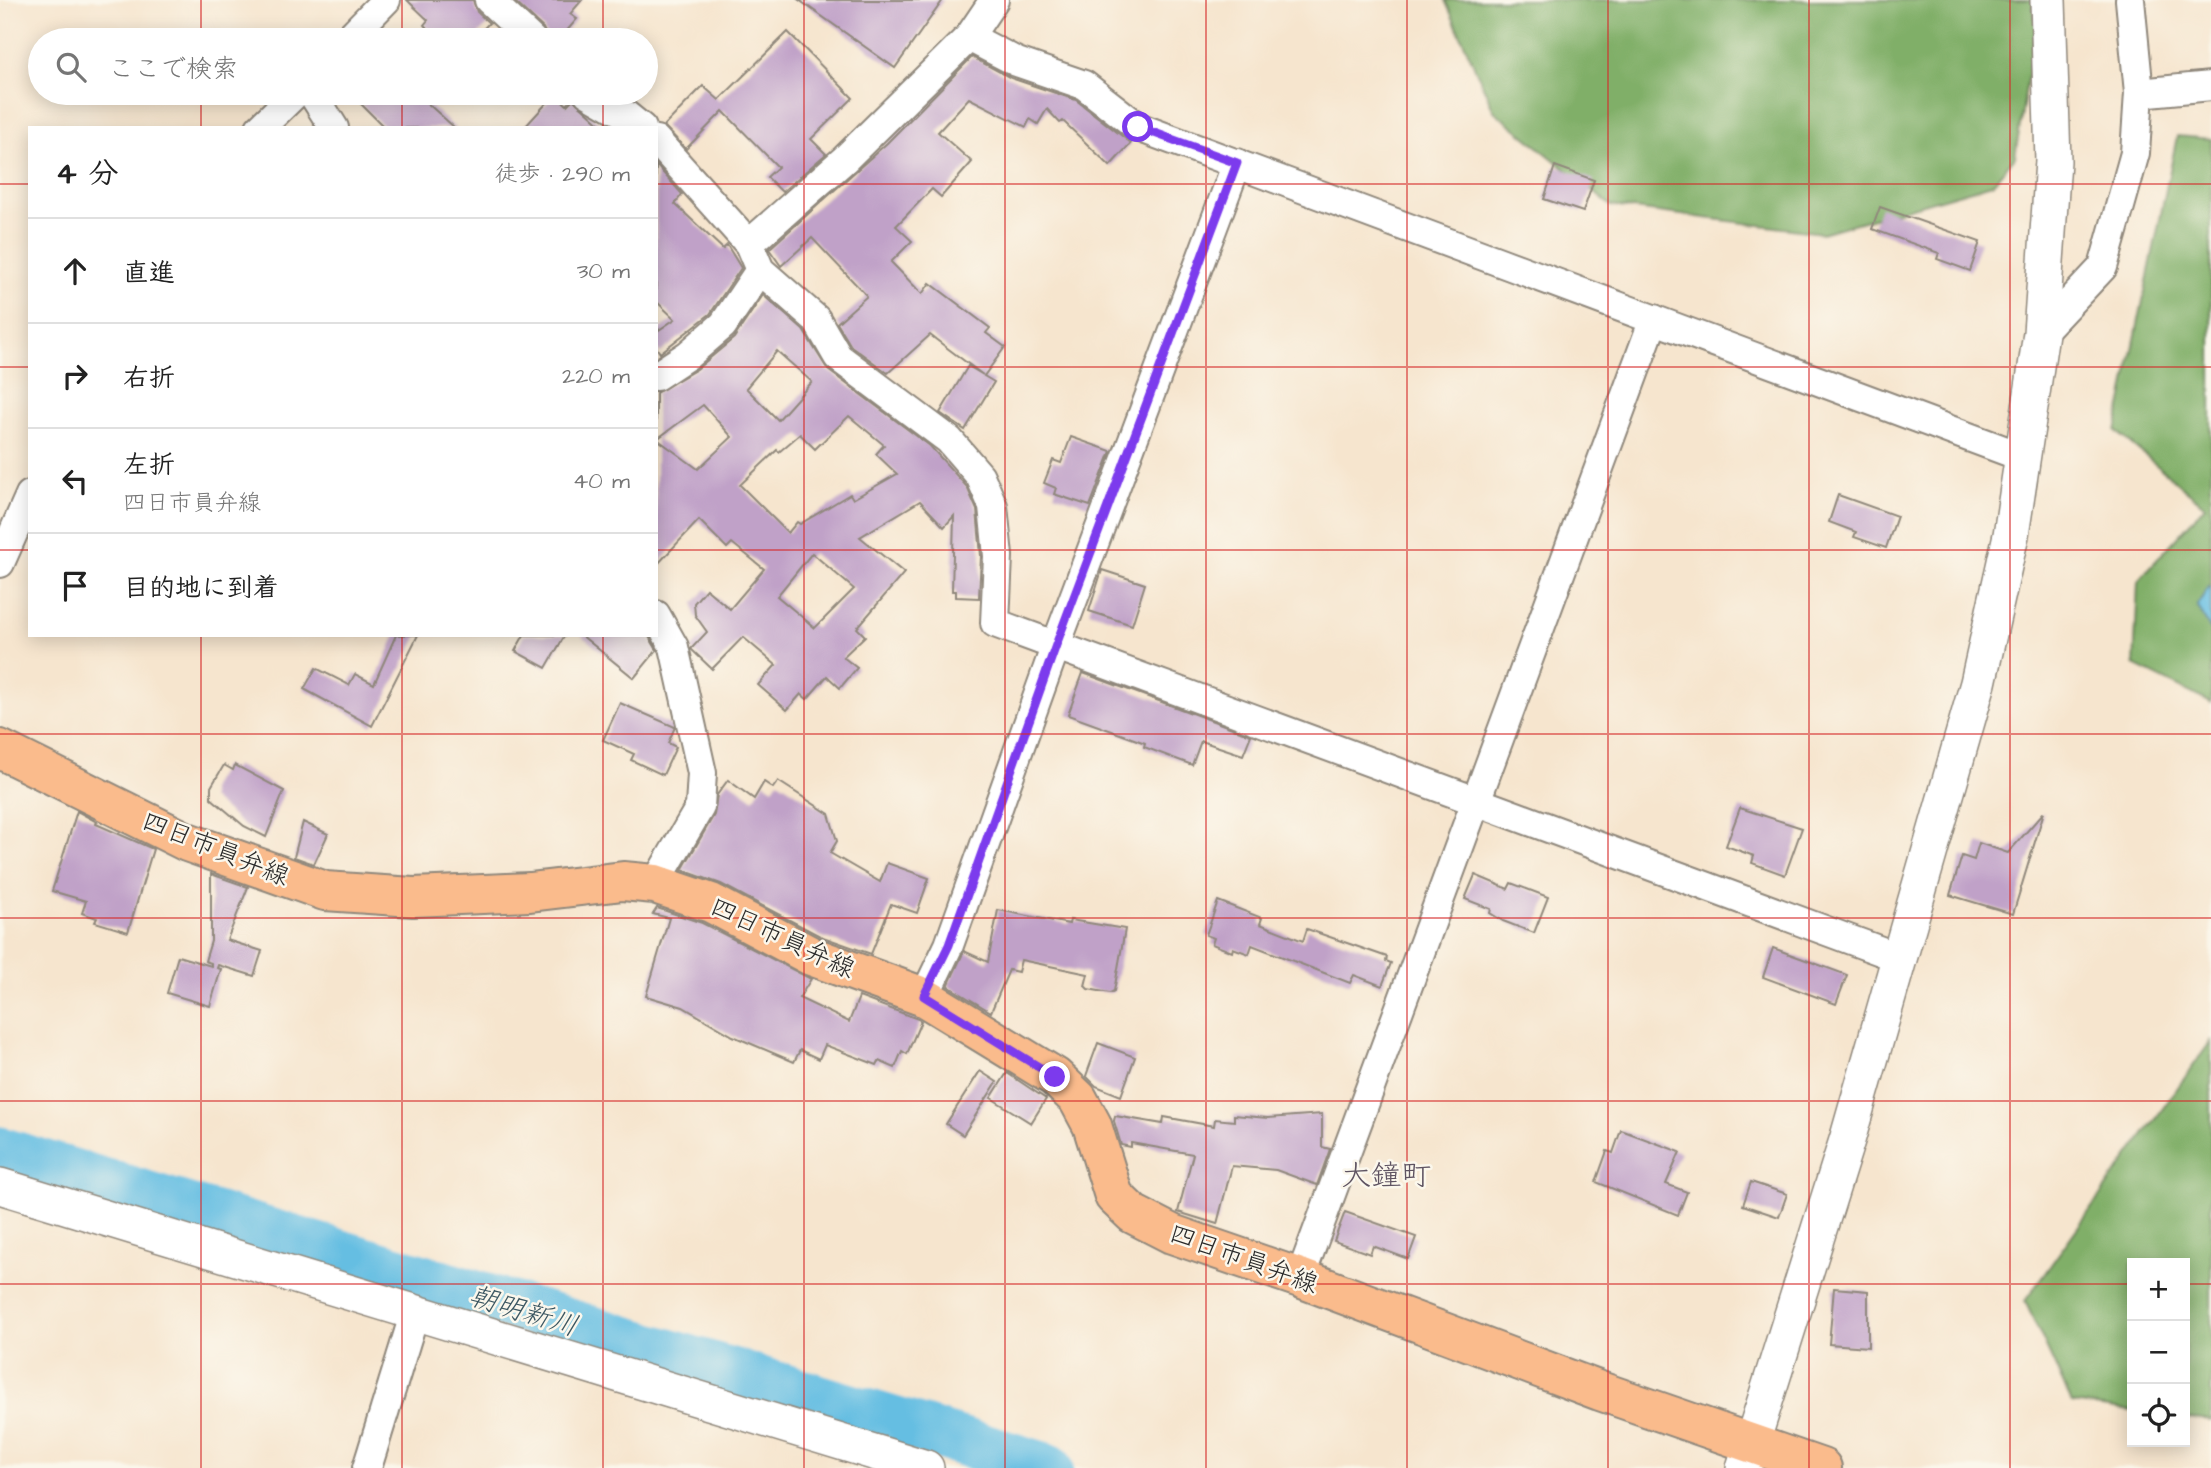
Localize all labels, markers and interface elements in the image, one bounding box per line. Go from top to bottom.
search box [28,28,658,105]
icon: search [52,48,90,86]
text: ここで検索 [108,51,238,87]
route start [1122,111,1153,142]
text: 4 分 [56,153,118,195]
text: 徒歩 · 290 m [494,158,630,190]
icon: ahead [56,252,94,290]
text: 直進 [123,255,175,291]
text: 30 m [577,255,630,287]
icon: right [56,357,94,395]
text: 右折 [123,360,175,396]
text: 220 m [562,360,630,392]
text: 左折 [123,447,175,483]
icon: left [56,462,94,500]
text: 40 m [573,465,630,497]
text: 四日市員弁線 [123,487,261,519]
icon: arrive [56,567,94,605]
text: 目的地に到着 [123,570,279,606]
street label: 四日市員弁線 [137,803,295,895]
street label: 四日市員弁線 [704,889,861,987]
route end [1039,1061,1070,1092]
district label: 大鐘町 [1341,1155,1431,1197]
street label: 四日市員弁線 [1164,1215,1323,1303]
map controls [2127,1258,2190,1447]
button: + [2127,1258,2190,1321]
water label: 朝明新川 [464,1276,583,1346]
button: − [2127,1321,2190,1384]
button: locate [2127,1384,2190,1447]

